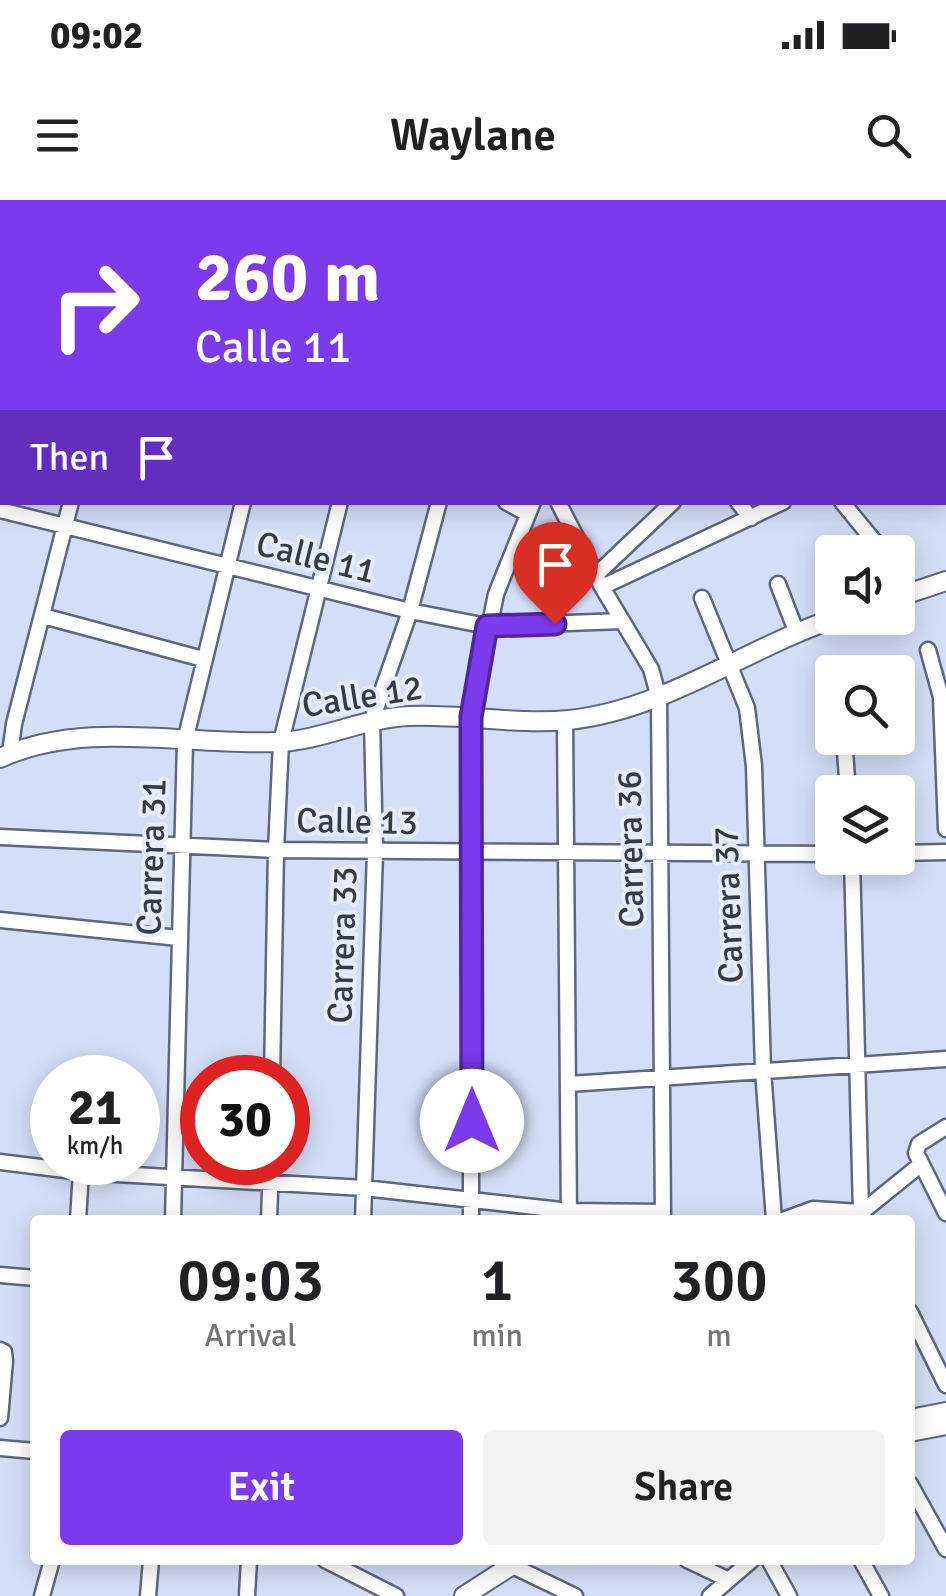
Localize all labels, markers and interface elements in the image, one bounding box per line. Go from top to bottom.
text: 09:02 [50,12,143,59]
icon: menu [30,108,85,163]
text: Waylane [390,108,556,163]
icon: search [861,108,916,163]
text: 260 m [195,234,380,320]
icon: right [30,240,160,370]
text: Calle 11 [195,320,351,375]
icon: arrive [129,430,184,485]
text: Then [30,434,109,481]
street label: Calle 11 [252,522,380,593]
pin [513,522,598,625]
map controls [815,535,915,875]
button: sound [815,535,915,635]
icon: arrive [528,537,583,592]
button: search [815,655,915,755]
street label: Calle 12 [299,666,425,727]
street label: Carrera 36 [608,770,653,928]
button: layers [815,775,915,875]
street label: Carrera 31 [127,778,176,936]
street label: Calle 13 [296,799,418,844]
street label: Carrera 37 [704,826,753,984]
street label: Carrera 33 [318,866,367,1024]
speed limit sign: 30 [180,1055,310,1185]
position arrow [420,1069,524,1173]
text: 21 [68,1077,122,1139]
text: km/h [67,1130,123,1161]
text: 09:03 [177,1244,324,1318]
text: 1 [481,1244,513,1318]
text: 300 [670,1244,768,1318]
text: Arrival [205,1316,297,1355]
text: min [471,1316,523,1355]
text: m [706,1316,732,1355]
button: Exit [60,1430,463,1545]
button: Share [483,1430,885,1545]

